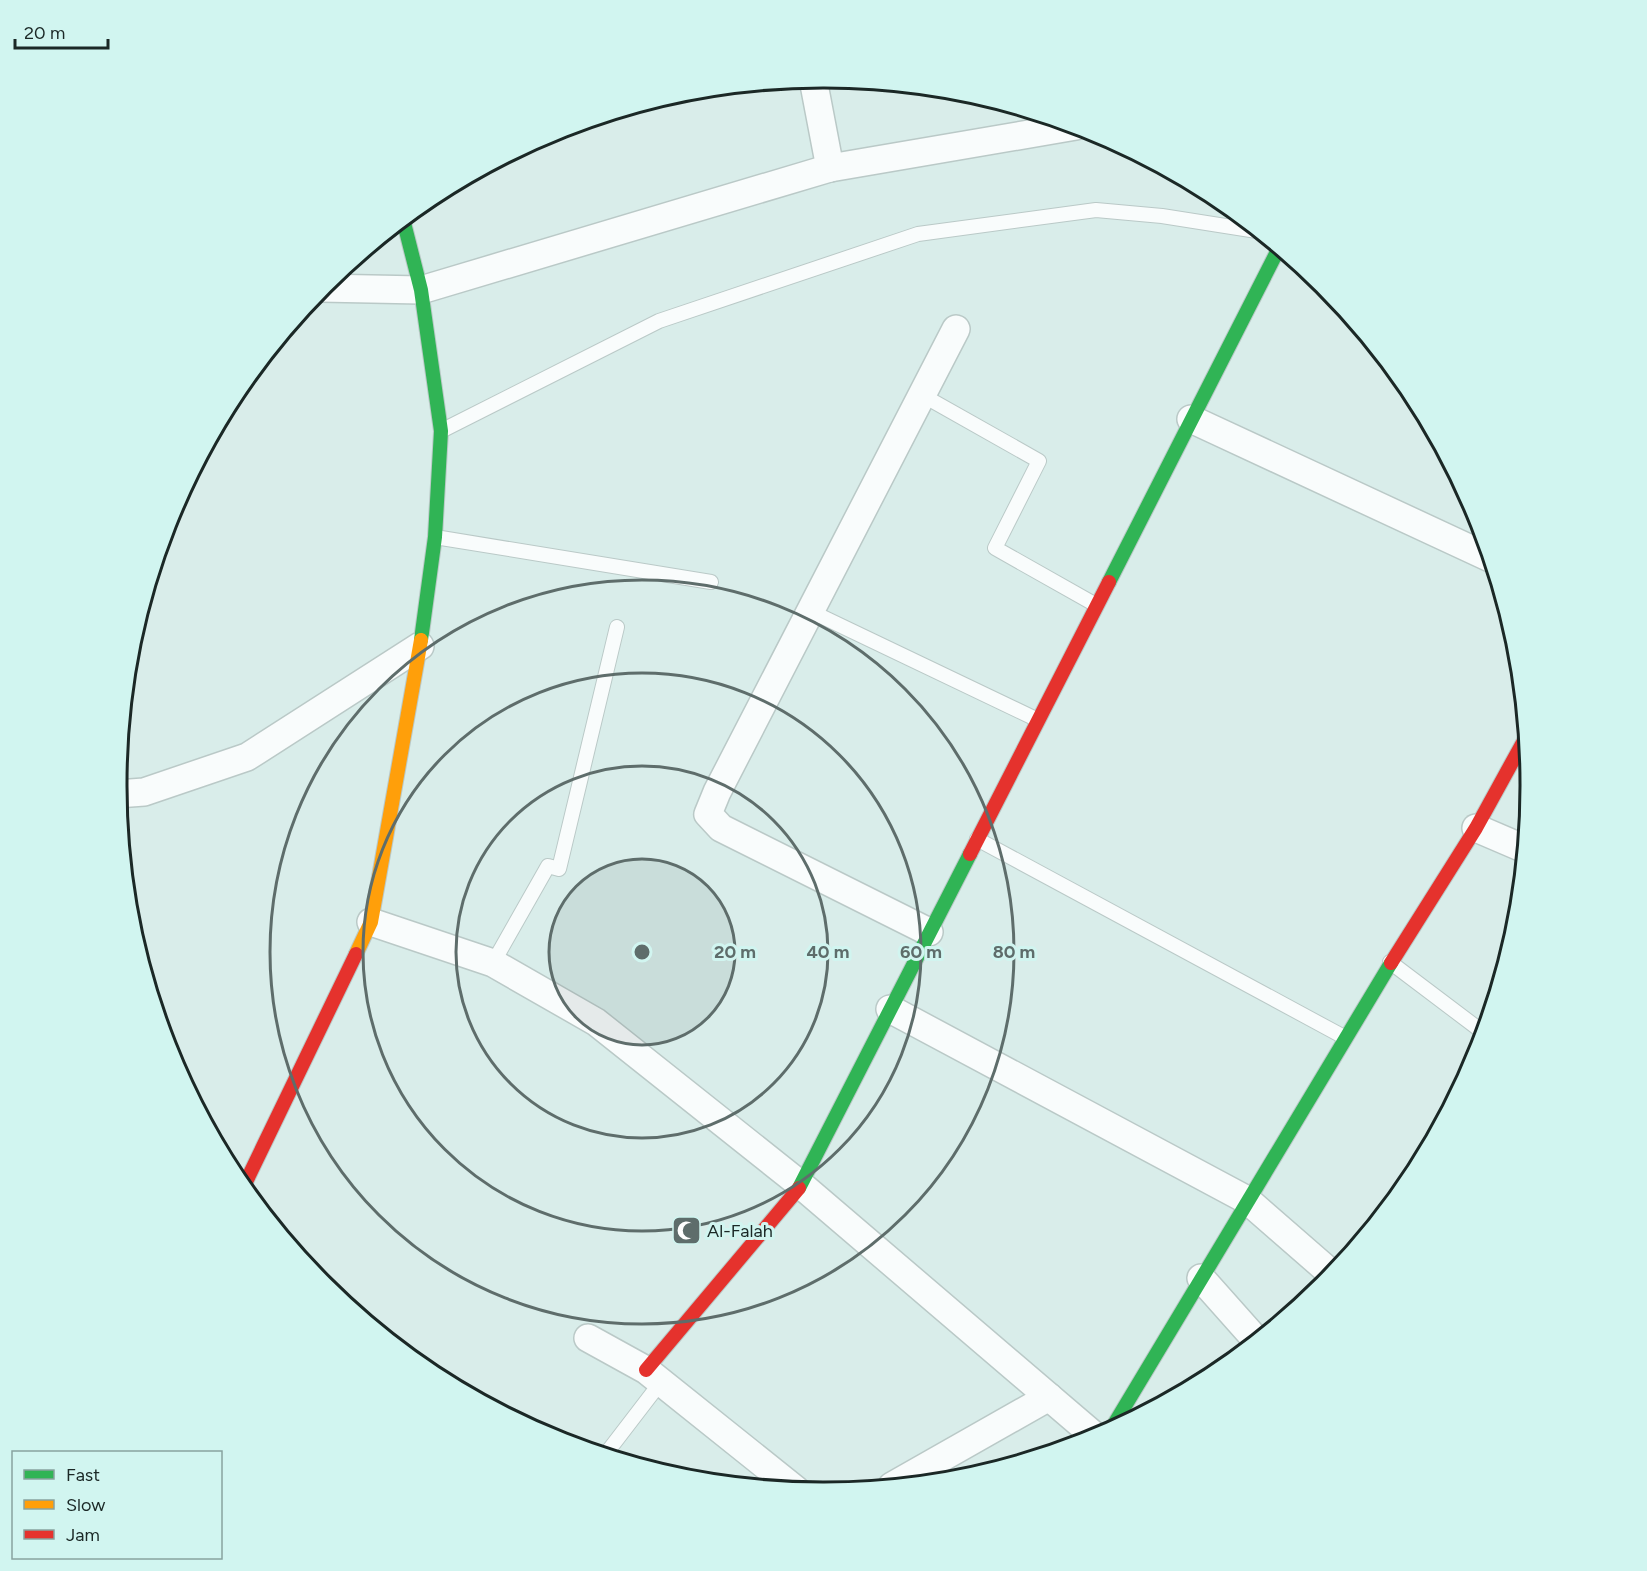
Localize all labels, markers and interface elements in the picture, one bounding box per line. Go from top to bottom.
scale bar [15,12,108,50]
text: 20 m [24,22,65,44]
text: 20 m [714,941,756,963]
text: 40 m [806,941,850,963]
text: 60 m [900,941,942,963]
text: 80 m [993,941,1035,963]
centre of rings [632,942,652,962]
mosque icon: Al-Falah [670,1215,702,1247]
place label: Al-Falah [707,1220,773,1242]
legend [12,1451,222,1559]
text: Fast [66,1464,100,1486]
text: Slow [66,1494,105,1516]
text: Jam [66,1524,100,1546]

